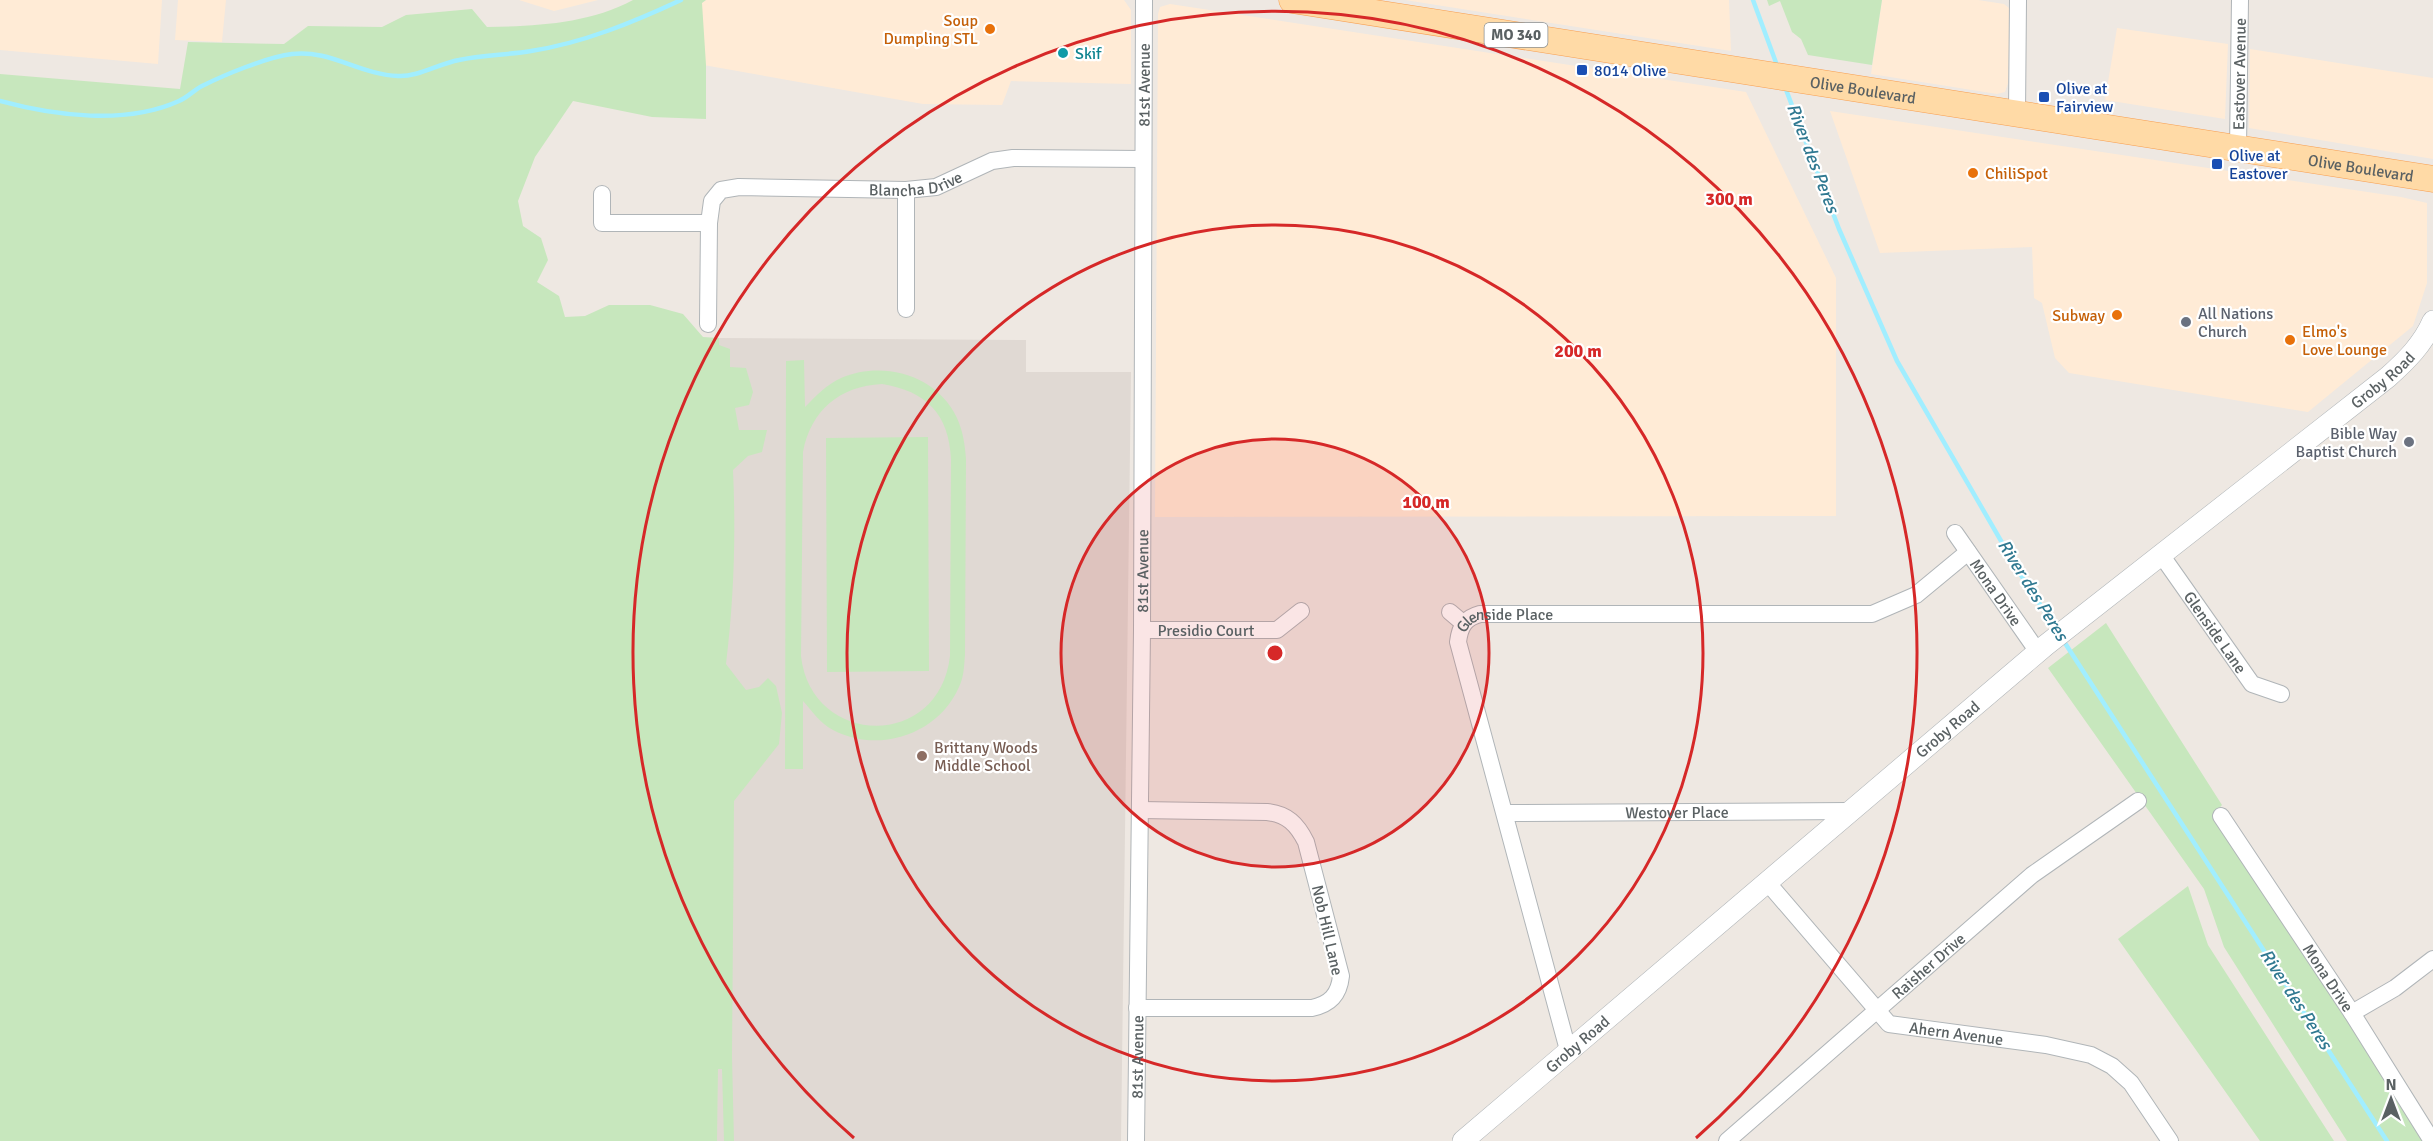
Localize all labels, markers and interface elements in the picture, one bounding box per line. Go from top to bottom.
place label: Soup Dumpling STL [883,11,978,49]
street label: Eastover Avenue [2229,18,2251,130]
marker: Soup Dumpling STL [983,22,997,36]
road number: MO 340 [1484,23,1547,47]
street label: 81st Avenue [1135,43,1155,127]
place label: Skif [1075,44,1102,64]
marker: Skif [1056,46,1070,60]
place label: 8014 Olive [1594,61,1666,81]
marker: 8014 Olive [1575,63,1589,77]
street label: Olive Boulevard [1809,72,1917,109]
place label: Olive at Fairview [2056,79,2114,117]
marker: Olive at Fairview [2037,90,2051,104]
water label: River des Peres [1782,100,1845,218]
place label: Olive at Eastover [2229,146,2288,184]
street label: Olive Boulevard [2307,151,2415,187]
marker: Olive at Eastover [2210,157,2224,171]
place label: ChiliSpot [1985,164,2048,184]
marker: ChiliSpot [1966,166,1980,180]
street label: Blancha Drive [869,167,966,201]
text: 300 m [1705,188,1753,210]
place label: All Nations Church [2198,304,2273,342]
place label: Subway [2052,306,2106,326]
marker: Subway [2110,308,2124,322]
marker: All Nations Church [2179,315,2193,329]
place label: Elmo's Love Lounge [2302,322,2387,360]
marker: Elmo's Love Lounge [2283,333,2297,347]
text: 200 m [1554,340,1602,362]
street label: Groby Road [2347,348,2420,413]
place label: Bible Way Baptist Church [2296,424,2398,462]
marker: Bible Way Baptist Church [2402,435,2416,449]
text: 100 m [1402,491,1450,513]
street label: 81st Avenue [1133,529,1153,613]
water label: River des Peres [1993,535,2074,647]
street label: Mona Drive [1965,555,2026,630]
street label: Glenside Lane [2179,588,2250,678]
street label: Glenside Place [1452,605,1553,636]
street label: Presidio Court [1158,621,1255,641]
centre of rings [1265,643,1285,663]
street label: Groby Road [1912,697,1984,763]
place label: Brittany Woods Middle School [934,738,1038,776]
marker: Brittany Woods Middle School [915,749,929,763]
street label: Westover Place [1625,803,1729,823]
street label: Nob Hill Lane [1307,883,1347,977]
street label: Raisher Drive [1888,929,1970,1004]
street label: Mona Drive [2298,940,2357,1016]
water label: River des Peres [2255,945,2338,1055]
street label: Groby Road [1542,1012,1614,1077]
street label: 81st Avenue [1127,1015,1148,1099]
street label: Ahern Avenue [1908,1018,2004,1050]
north arrow [2361,1069,2421,1129]
text: N [2385,1075,2397,1095]

